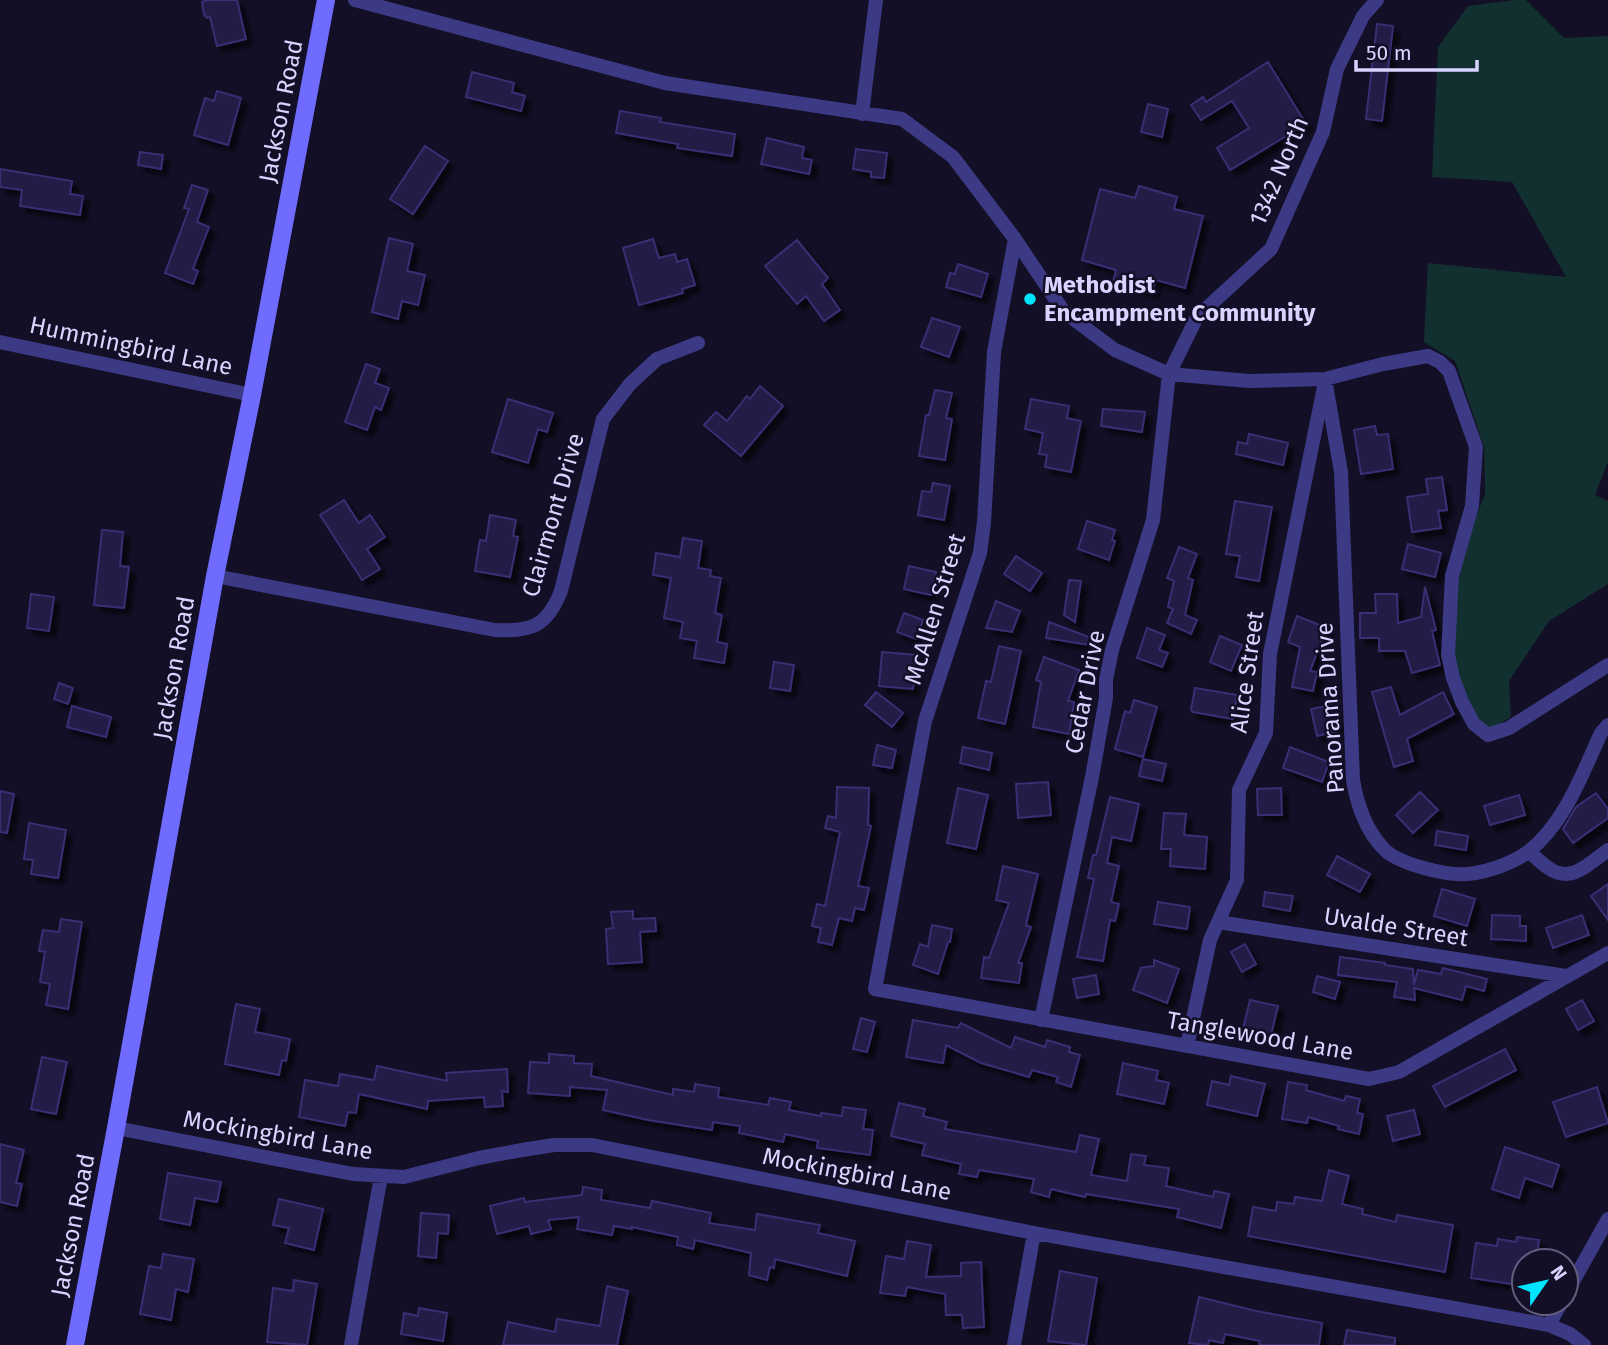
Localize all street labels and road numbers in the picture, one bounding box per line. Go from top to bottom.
street label: Jackson Road [253,37,309,185]
street label: 1342 North [1244,113,1314,229]
street label: Hummingbird Lane [27,311,235,381]
street label: Clairmont Drive [516,430,590,600]
street label: McAllen Street [899,530,971,688]
street label: Jackson Road [148,594,200,742]
street label: Alice Street [1225,609,1269,735]
street label: Panorama Drive [1310,621,1350,795]
street label: Cedar Drive [1059,628,1111,756]
street label: Uvalde Street [1322,902,1471,952]
street label: Tanglewood Lane [1165,1006,1355,1066]
street label: Mockingbird Lane [181,1105,375,1165]
street label: Mockingbird Lane [760,1142,954,1206]
street label: Jackson Road [45,1151,101,1299]

